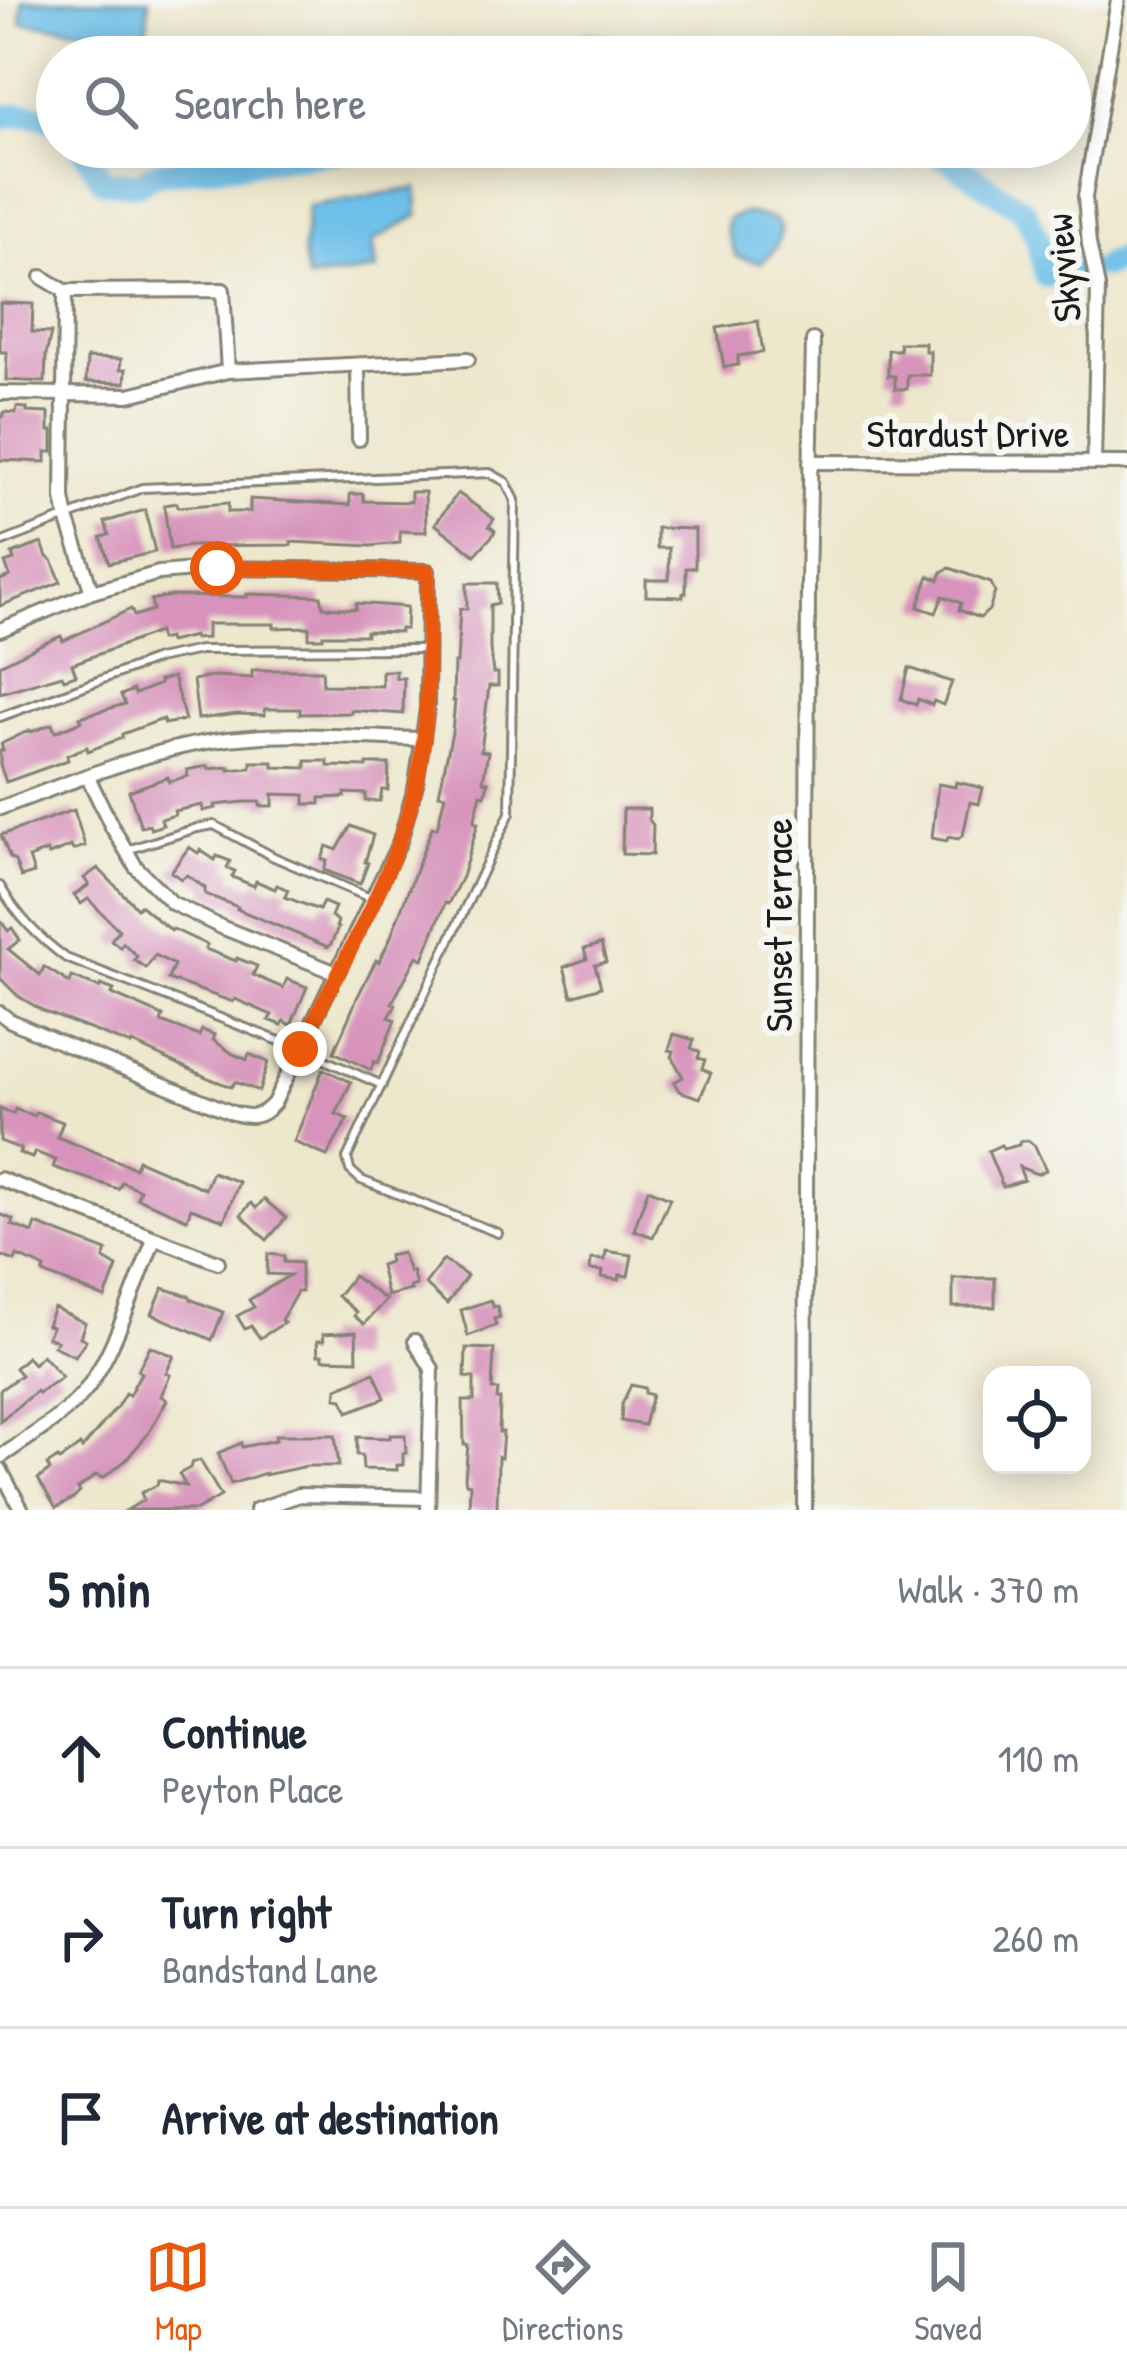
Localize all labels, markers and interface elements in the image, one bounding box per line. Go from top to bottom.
search box [36,36,1091,168]
icon: search [78,69,144,135]
text: Search here [174,72,366,133]
street label: Skyview [1031,212,1093,324]
street label: Stardust Drive [866,406,1070,459]
route start [190,541,244,595]
street label: Sunset Terrace [751,818,804,1032]
route end [273,1022,327,1076]
map controls [983,1366,1091,1474]
button: locate [983,1366,1091,1474]
text: 5 min [48,1554,150,1623]
text: Walk · 370 m [898,1562,1079,1615]
text: Continue [162,1701,307,1762]
icon: ahead [48,1725,114,1791]
text: 110 m [998,1731,1079,1784]
text: Peyton Place [162,1762,344,1815]
text: Turn right [162,1881,331,1942]
icon: right [48,1905,114,1971]
text: 260 m [992,1911,1079,1964]
text: Bandstand Lane [162,1942,378,1995]
icon: arrive [48,2085,114,2151]
text: Arrive at destination [162,2087,499,2148]
tab: Map [145,2234,211,2350]
tab: Directions [502,2234,624,2350]
tab: Saved [914,2234,982,2350]

